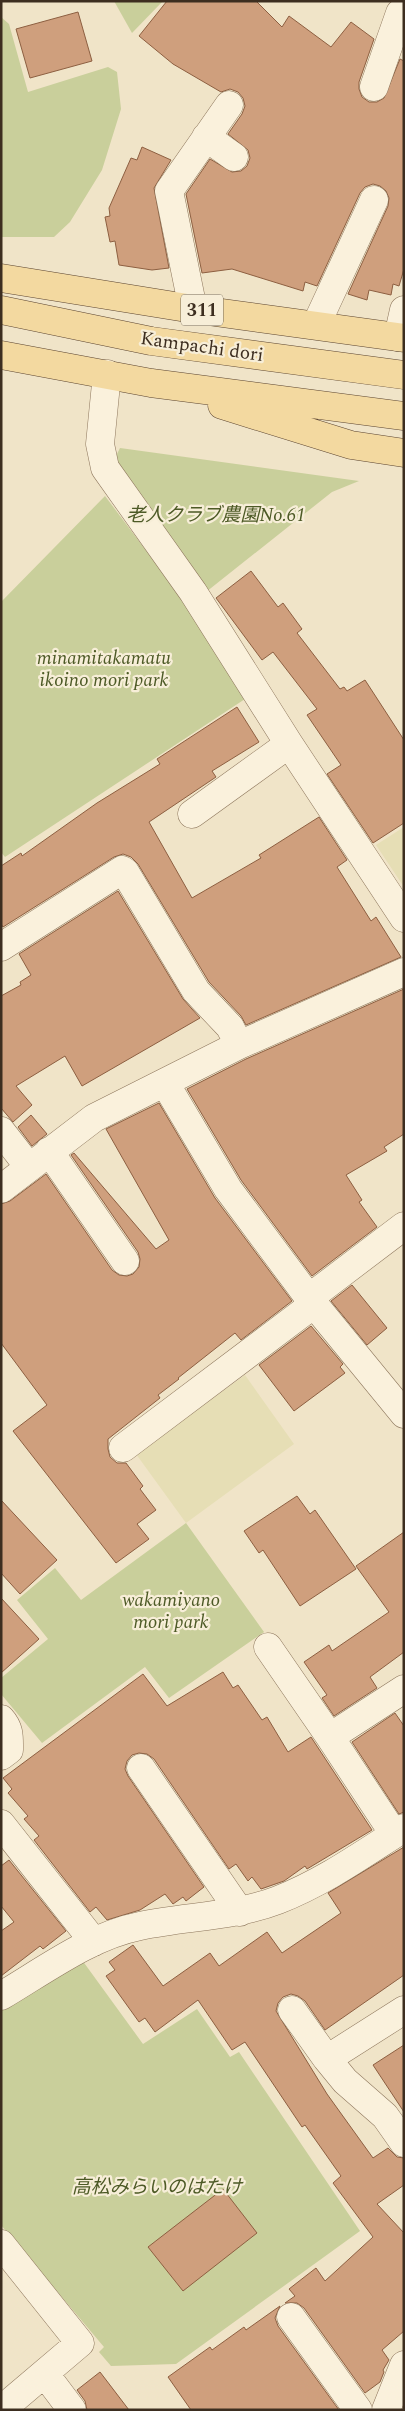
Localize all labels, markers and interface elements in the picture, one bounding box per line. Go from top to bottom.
road number: 311 [181,294,223,326]
street label: Kampachi dori [138,324,266,370]
park label: 老人クラブ農園No.61 [126,501,306,530]
park label: minamitakamatu ikoino mori park [37,644,171,695]
park label: wakamiyano mori park [122,1586,220,1637]
park label: 高松みらいのはたけ [72,2173,244,2202]

